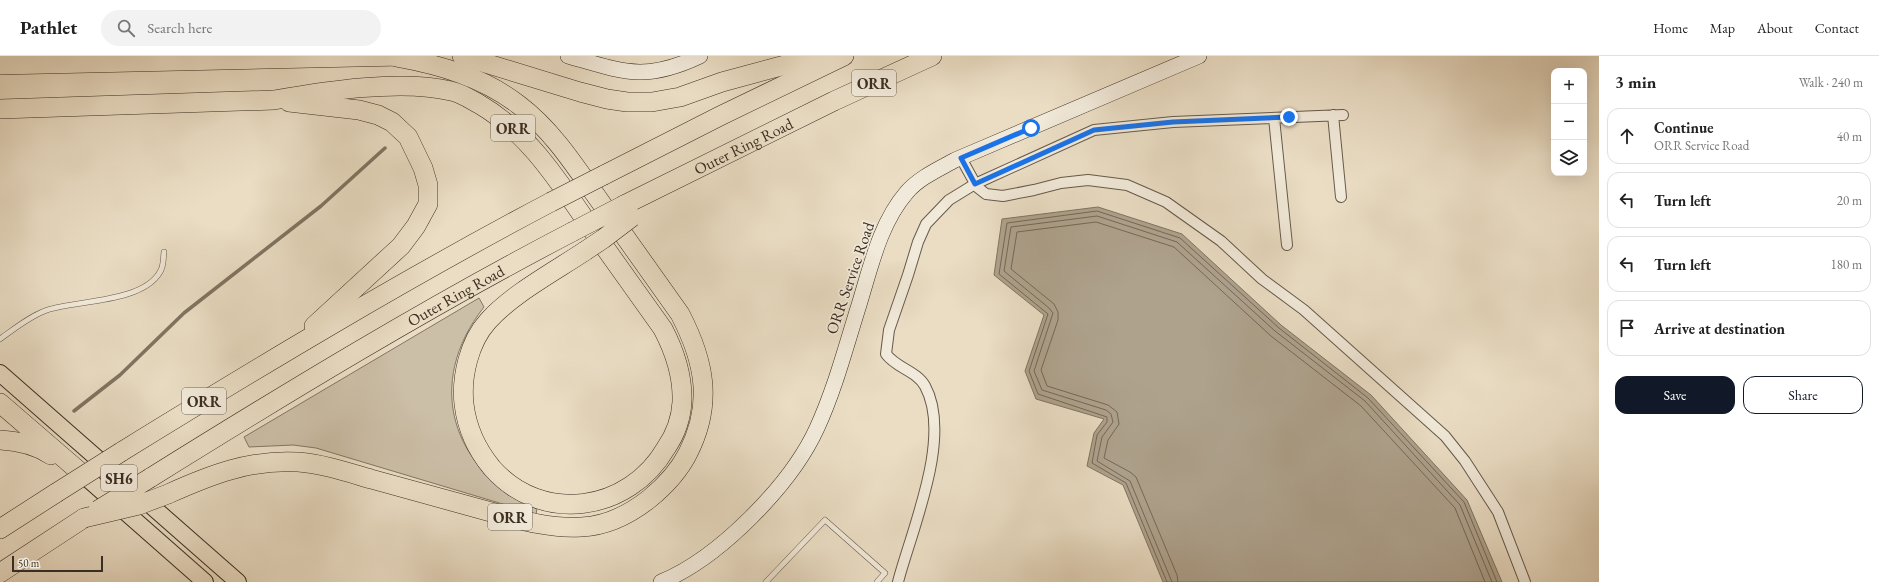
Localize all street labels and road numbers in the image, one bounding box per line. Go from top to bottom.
road number: ORR [852,70,896,96]
street label: Outer Ring Road [690,112,797,179]
road number: ORR [491,115,535,141]
street label: ORR Service Road [821,218,879,337]
street label: Outer Ring Road [403,259,509,331]
road number: ORR [182,388,226,414]
road number: SH6 [101,465,137,491]
road number: ORR [488,504,532,530]

